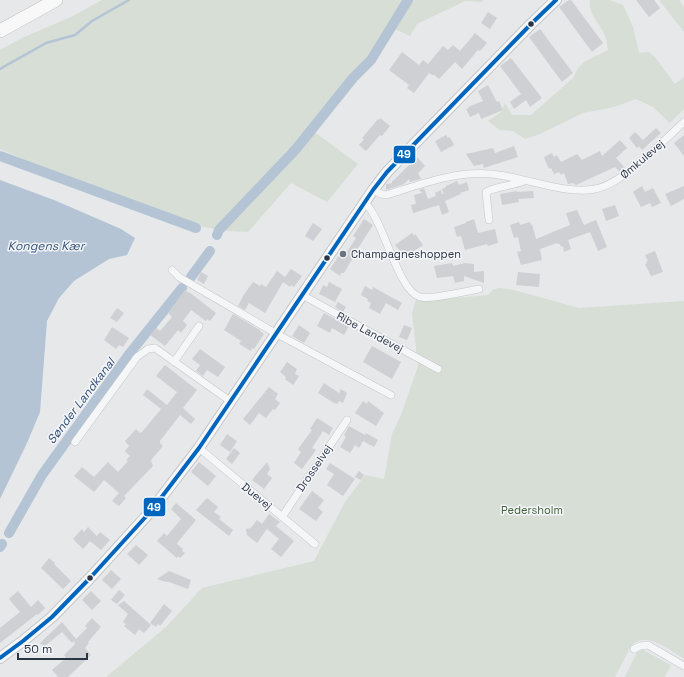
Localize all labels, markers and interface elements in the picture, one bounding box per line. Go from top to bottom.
unlabelled marker [526,19,536,29]
street label: Ømkulevej [617,136,667,182]
line badge: 49 [393,145,416,164]
text: 49 [397,147,411,161]
water label: Kongens Kær [8,238,86,254]
place label: Champagneshoppen [351,247,461,261]
marker: Champagneshoppen [338,249,348,259]
unlabelled marker [322,253,332,263]
street label: Ribe Landevej [334,309,406,356]
water label: Sønder Landkanal [43,353,120,447]
street label: Drosselvej [293,442,335,494]
street label: Duevej [239,479,275,513]
line badge: 49 [143,497,166,517]
text: 49 [147,500,161,514]
park label: Pedersholm [501,503,563,517]
unlabelled marker [85,573,95,583]
scale bar [18,635,87,661]
text: 50 m [24,641,52,657]

